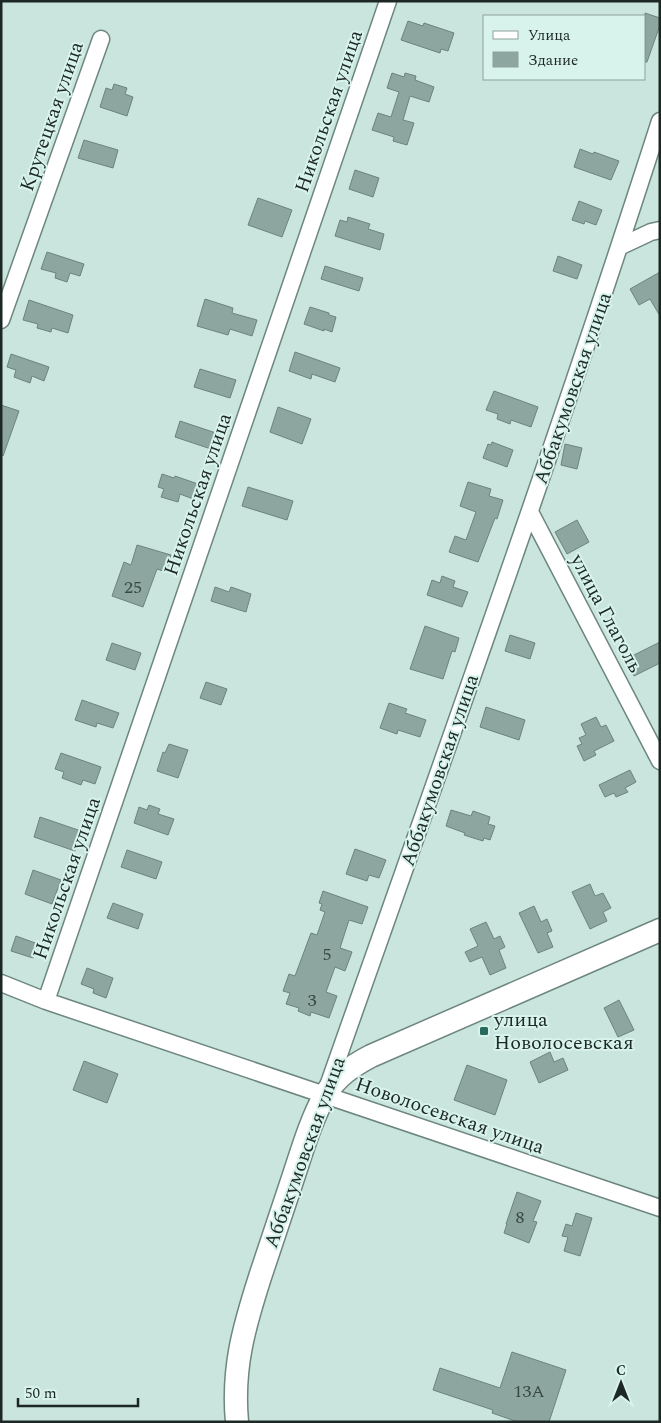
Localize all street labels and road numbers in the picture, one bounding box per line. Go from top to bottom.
street label: Никольская улица [287,26,371,197]
street label: Крутецкая улица [12,37,92,195]
street label: Аббакумовская улица [526,288,620,489]
street label: Никольская улица [156,409,240,580]
street label: улица Глаголь [562,548,650,678]
street label: Аббакумовская улица [393,670,487,871]
street label: Никольская улица [25,793,109,964]
street label: Аббакумовская улица [256,1052,354,1252]
street label: Новолосевская улица [351,1069,549,1163]

